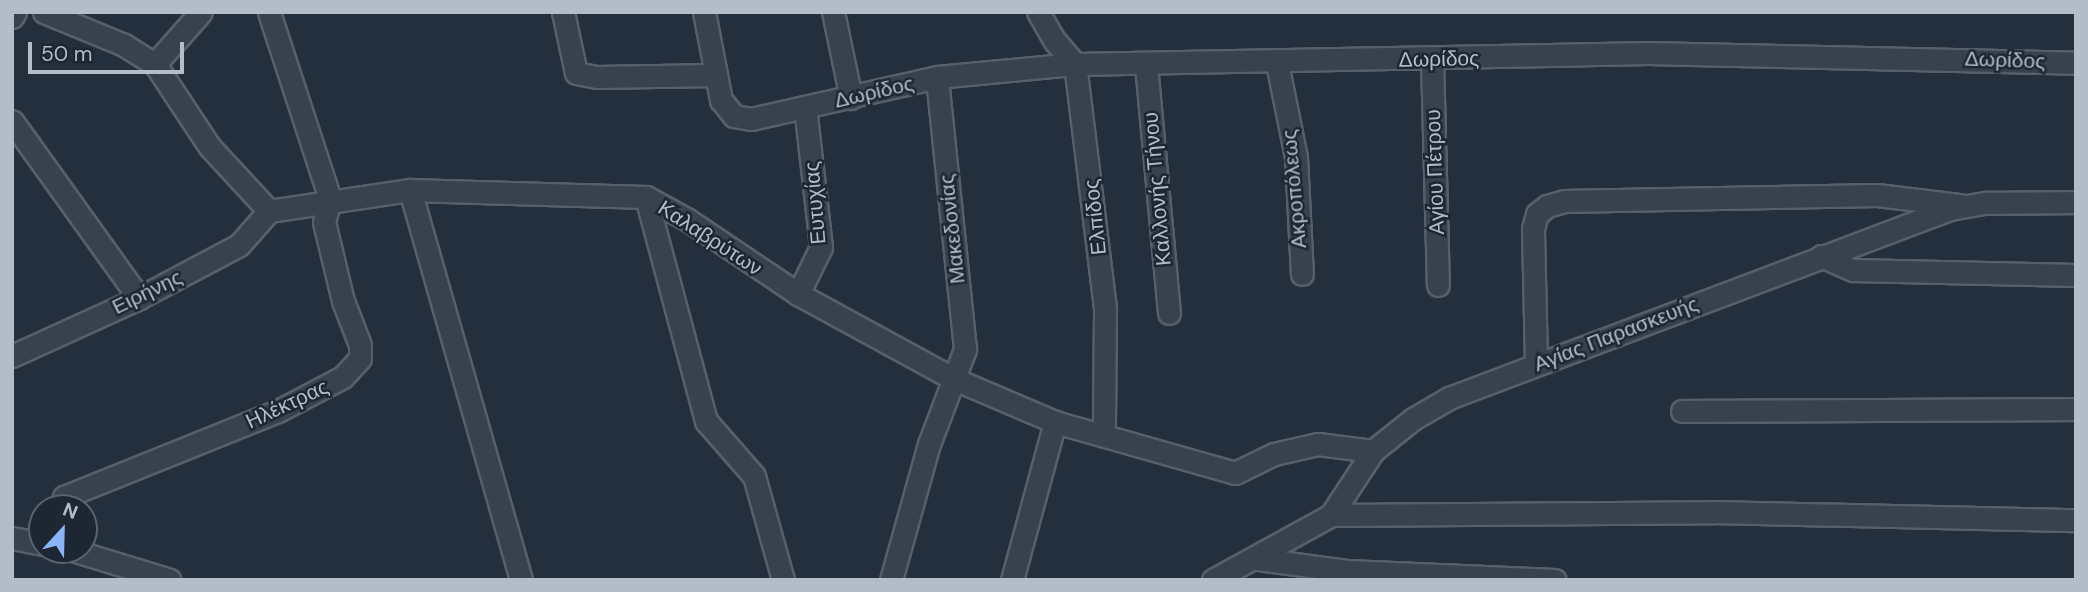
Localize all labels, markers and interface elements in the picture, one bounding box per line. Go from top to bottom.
scale bar [32,28,187,72]
text: 50 m [41,40,92,68]
street label: Δωρίδος [1399,46,1479,72]
street label: Δωρίδος [1964,46,2046,74]
street label: Δωρίδος [832,71,916,113]
street label: Αγίου Πέτρου [1420,109,1450,235]
street label: Καλλονής Τήνου [1138,111,1176,267]
street label: Ακροπόλεως [1276,128,1312,250]
street label: Ευτυχίας [799,160,831,246]
street label: Μακεδονίας [934,173,970,285]
street label: Ελπίδος [1078,178,1112,256]
street label: Καλαβρύτων [653,195,767,281]
street label: Ειρήνης [108,264,186,320]
street label: Αγίας Παρασκευής [1530,291,1702,377]
street label: Ηλέκτρας [242,374,332,434]
north arrow [28,494,98,564]
text: N [59,497,81,525]

